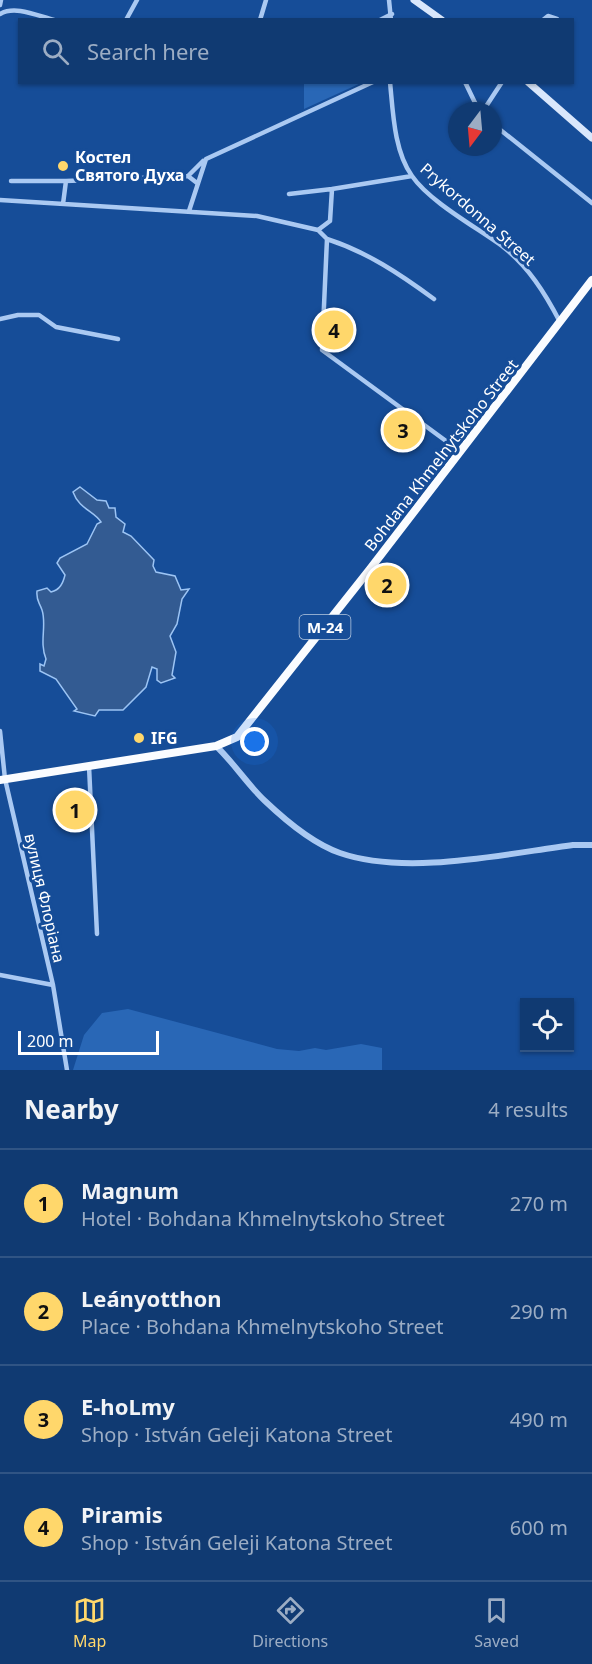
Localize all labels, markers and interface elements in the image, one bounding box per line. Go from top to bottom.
search box [18,18,574,84]
icon: search [39,35,72,68]
text: Search here [87,36,209,66]
north arrow [448,102,502,156]
place label: Костел Святого Духа [75,146,184,186]
street label: Prykordonna Street [416,158,540,270]
marker: Костел Святого Духа [56,159,70,173]
pin: 4 [314,308,354,352]
street label: Bohdana Khmelnytskoho Street [359,354,523,555]
pin: 3 [384,408,422,452]
pin: 2 [368,562,406,608]
road number: М-24 [300,615,350,639]
place label: IFG [151,727,178,749]
your location [240,727,269,756]
marker: IFG [132,731,146,745]
pin: 1 [56,788,94,832]
street label: вулиця Флоріана [19,831,71,965]
map controls [520,998,574,1052]
button: locate [520,998,574,1052]
scale bar [18,1028,159,1056]
text: 200 m [27,1030,74,1052]
text: Nearby [24,1091,119,1127]
text: 4 results [488,1096,568,1123]
text: Magnum [81,1175,179,1205]
text: 1 [38,1190,49,1217]
text: 270 m [510,1190,568,1217]
text: Hotel · Bohdana Khmelnytskoho Street [81,1205,445,1232]
text: Leányotthon [81,1283,222,1313]
text: 2 [38,1298,49,1325]
text: 290 m [510,1298,568,1325]
text: Place · Bohdana Khmelnytskoho Street [81,1313,443,1340]
text: E-hoLmy [81,1391,175,1421]
text: 3 [38,1406,49,1433]
text: 490 m [510,1406,568,1433]
text: Shop · István Geleji Katona Street [81,1421,392,1448]
text: Piramis [81,1499,163,1529]
text: 4 [38,1514,49,1541]
text: 600 m [510,1514,568,1541]
text: Shop · István Geleji Katona Street [81,1529,392,1556]
tab: Map [73,1594,106,1652]
tab: Directions [252,1594,328,1652]
tab: Saved [474,1594,519,1652]

